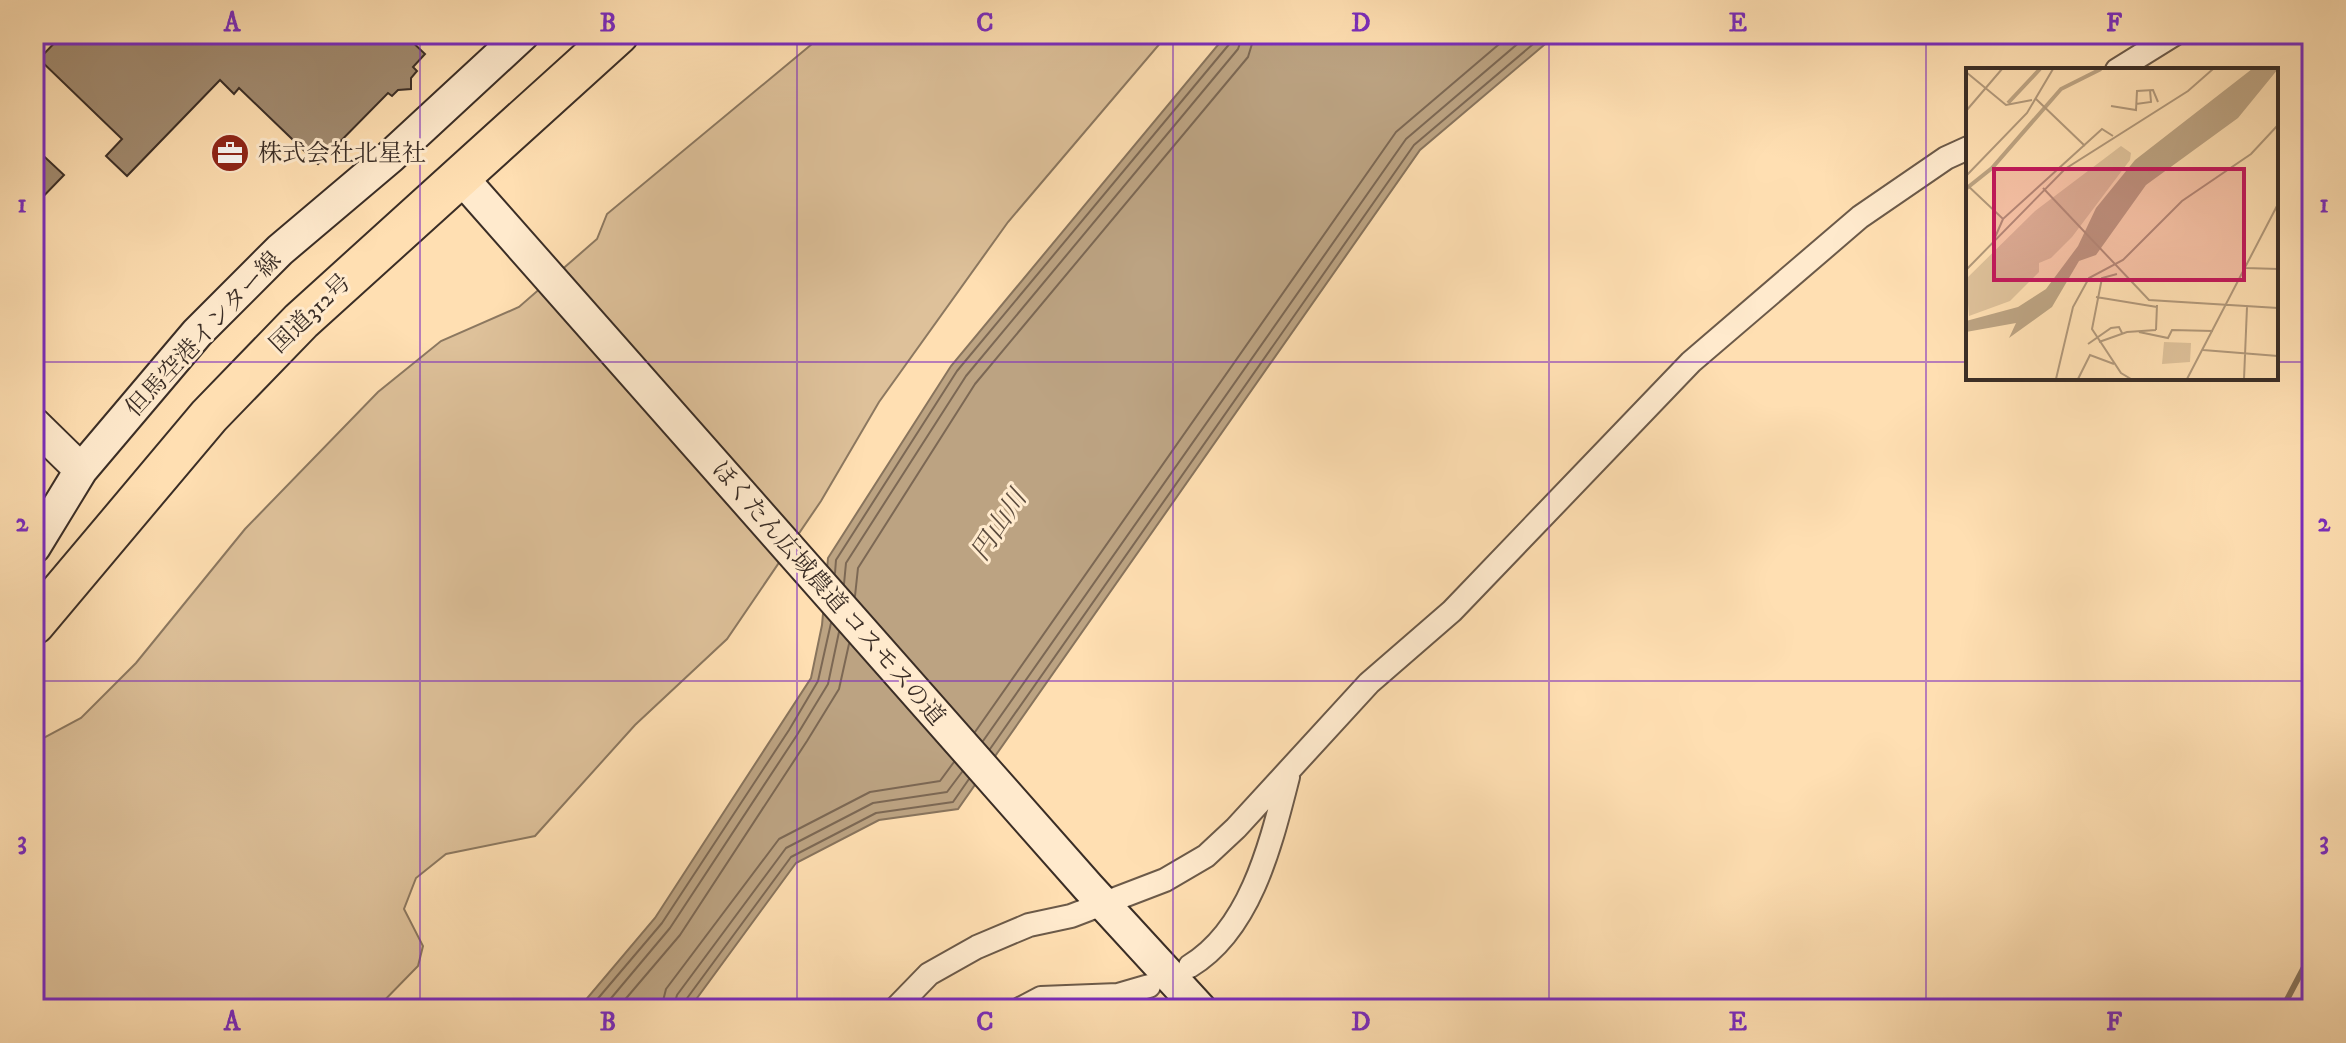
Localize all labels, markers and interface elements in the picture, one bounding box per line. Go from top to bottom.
text: A [223,7,242,40]
text: B [600,7,616,40]
text: C [976,7,994,40]
text: D [1351,7,1371,40]
text: E [1729,7,1747,40]
text: F [2106,7,2123,40]
inset map [1966,68,2278,380]
office icon: 株式会社北星社 [209,132,251,174]
place label: 株式会社北星社 [258,139,426,169]
text: 1 [17,188,27,221]
text: 1 [2319,188,2329,221]
street label: 但馬空港インター線 [119,246,288,424]
street label: 国道312号 [264,268,358,360]
street label: ほくたん広域農道 コスモスの道 [705,455,951,732]
water label: 円山川 [964,482,1036,568]
text: 2 [16,507,30,540]
text: 2 [2318,507,2332,540]
text: 3 [17,825,27,858]
text: 3 [2319,825,2329,858]
text: A [223,1006,242,1039]
text: B [600,1006,616,1039]
text: C [976,1006,994,1039]
text: D [1351,1006,1371,1039]
text: E [1729,1006,1747,1039]
text: F [2106,1006,2123,1039]

